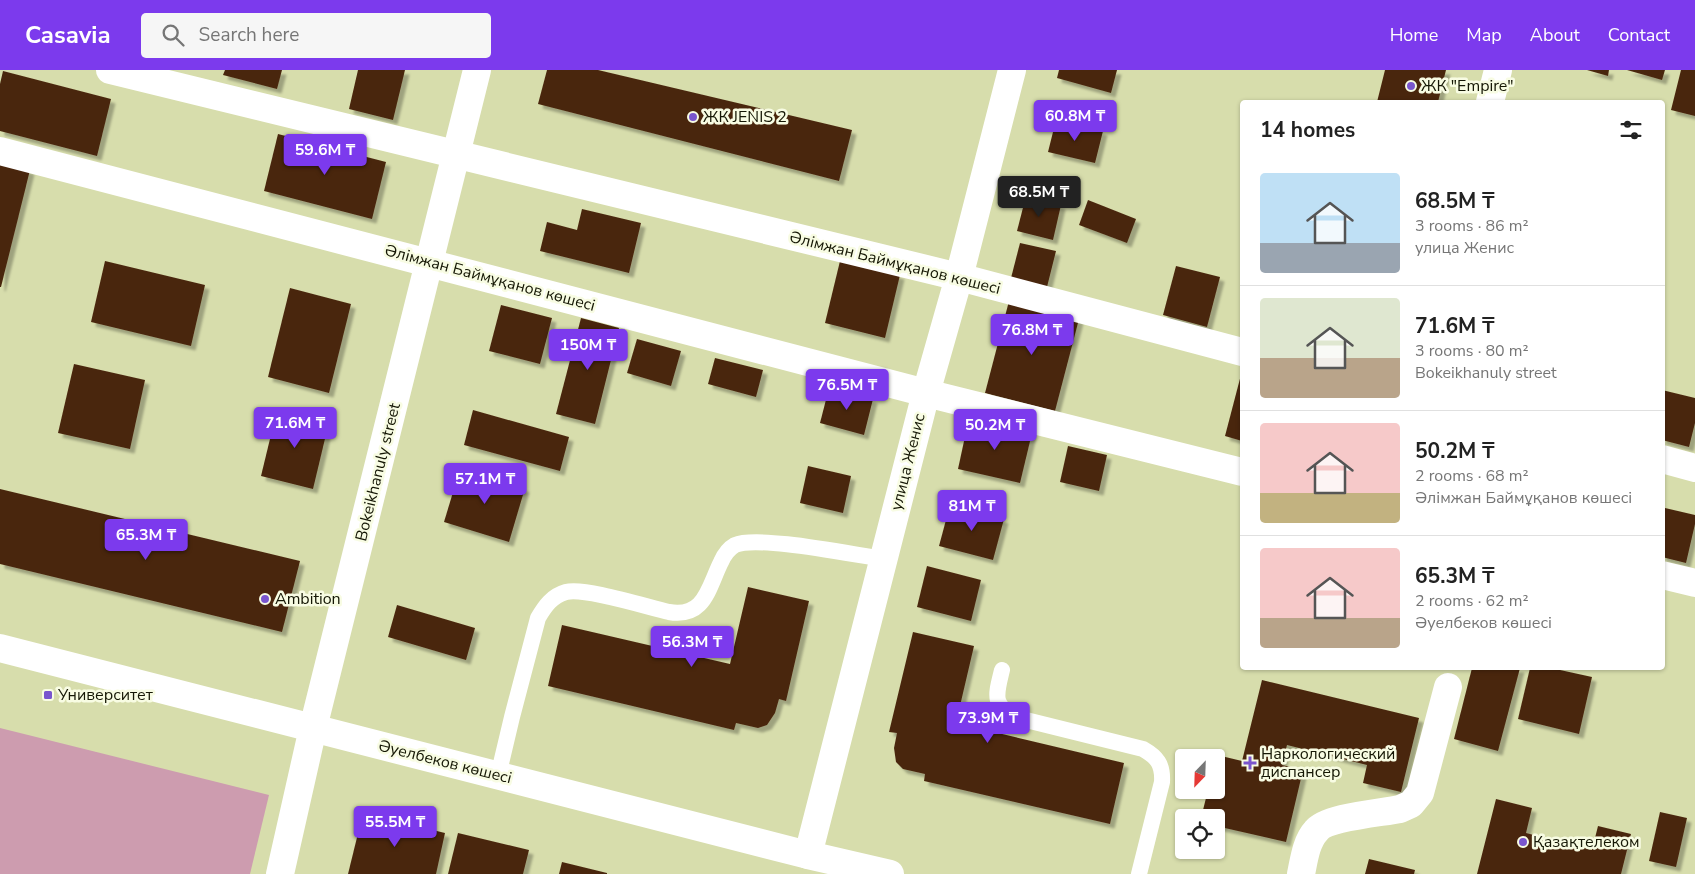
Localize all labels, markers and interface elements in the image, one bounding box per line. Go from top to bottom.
search box [141,13,491,58]
text: Casavia [25,19,111,51]
icon: search [159,21,187,49]
text: Search here [199,22,299,48]
text: Home [1390,23,1438,47]
text: Map [1466,23,1502,47]
text: About [1530,23,1580,47]
text: Contact [1608,23,1670,47]
place label: ЖК "Empire" [1421,75,1514,97]
marker: ЖК "Empire" [1405,80,1417,92]
pin: 60.8M ₸ [1029,100,1121,142]
text: 60.8M ₸ [1045,105,1105,127]
place label: ЖК JENIS 2 [703,106,787,128]
marker: ЖК JENIS 2 [687,111,699,123]
text: 14 homes [1260,116,1355,144]
icon: filters [1617,116,1645,144]
pin: 59.6M ₸ [279,134,371,176]
text: 59.6M ₸ [295,139,355,161]
pin: 68.5M ₸ [993,176,1085,218]
text: 68.5M ₸ [1009,181,1069,203]
text: 68.5M ₸ [1415,187,1495,215]
icon: home [1300,193,1360,253]
text: 3 rooms · 86 m² [1415,215,1528,237]
street label: Әлімжан Баймұқанов көшесі [787,226,1003,300]
text: улица Женис [1415,237,1514,259]
street label: Әлімжан Баймұқанов көшесі [382,239,598,317]
text: 71.6M ₸ [1415,312,1495,340]
pin: 76.8M ₸ [986,314,1078,356]
icon: home [1300,318,1360,378]
text: 76.8M ₸ [1002,319,1062,341]
pin: 150M ₸ [547,328,629,371]
text: 150M ₸ [560,334,616,356]
text: 3 rooms · 80 m² [1415,340,1528,362]
text: Bokeikhanuly street [1415,362,1557,384]
pin: 76.5M ₸ [801,368,893,411]
text: 76.5M ₸ [817,374,877,396]
street label: Bokeikhanuly street [350,400,406,543]
pin: 71.6M ₸ [249,406,341,449]
pin: 50.2M ₸ [949,408,1041,451]
street label: улица Женис [885,411,931,513]
text: 71.6M ₸ [265,412,325,434]
text: 50.2M ₸ [965,414,1025,436]
text: 50.2M ₸ [1415,437,1495,465]
icon: home [1300,443,1360,503]
pin: 57.1M ₸ [439,462,531,505]
text: 2 rooms · 68 m² [1415,465,1528,487]
text: 57.1M ₸ [455,468,515,490]
text: Әлімжан Баймұқанов көшесі [1415,487,1632,509]
pin: 81M ₸ [937,490,1007,532]
text: 81M ₸ [948,495,996,517]
pin: 65.3M ₸ [100,518,192,561]
text: 65.3M ₸ [116,524,176,546]
text: 65.3M ₸ [1415,562,1495,590]
icon: home [1300,568,1360,628]
place label: Ambition [275,588,341,610]
text: 2 rooms · 62 m² [1415,590,1528,612]
marker: Ambition [259,593,271,605]
text: Әуелбеков көшесі [1415,612,1552,634]
pin: 56.3M ₸ [646,626,738,668]
text: 56.3M ₸ [662,631,722,653]
place label: Университет [57,684,154,706]
marker: Университет [42,689,54,701]
pin: 73.9M ₸ [942,702,1034,744]
text: 73.9M ₸ [958,707,1018,729]
street label: Әуелбеков көшесі [376,735,514,789]
place label: Наркологический диспансер [1261,743,1395,783]
north arrow [1175,749,1225,799]
map controls [1175,749,1225,859]
marker: Наркологический диспансер [1243,756,1257,770]
pin: 55.5M ₸ [349,806,441,848]
button: locate [1175,809,1225,859]
text: 55.5M ₸ [365,811,425,833]
place label: Қазақтелеком [1533,831,1640,853]
marker: Қазақтелеком [1517,836,1529,848]

